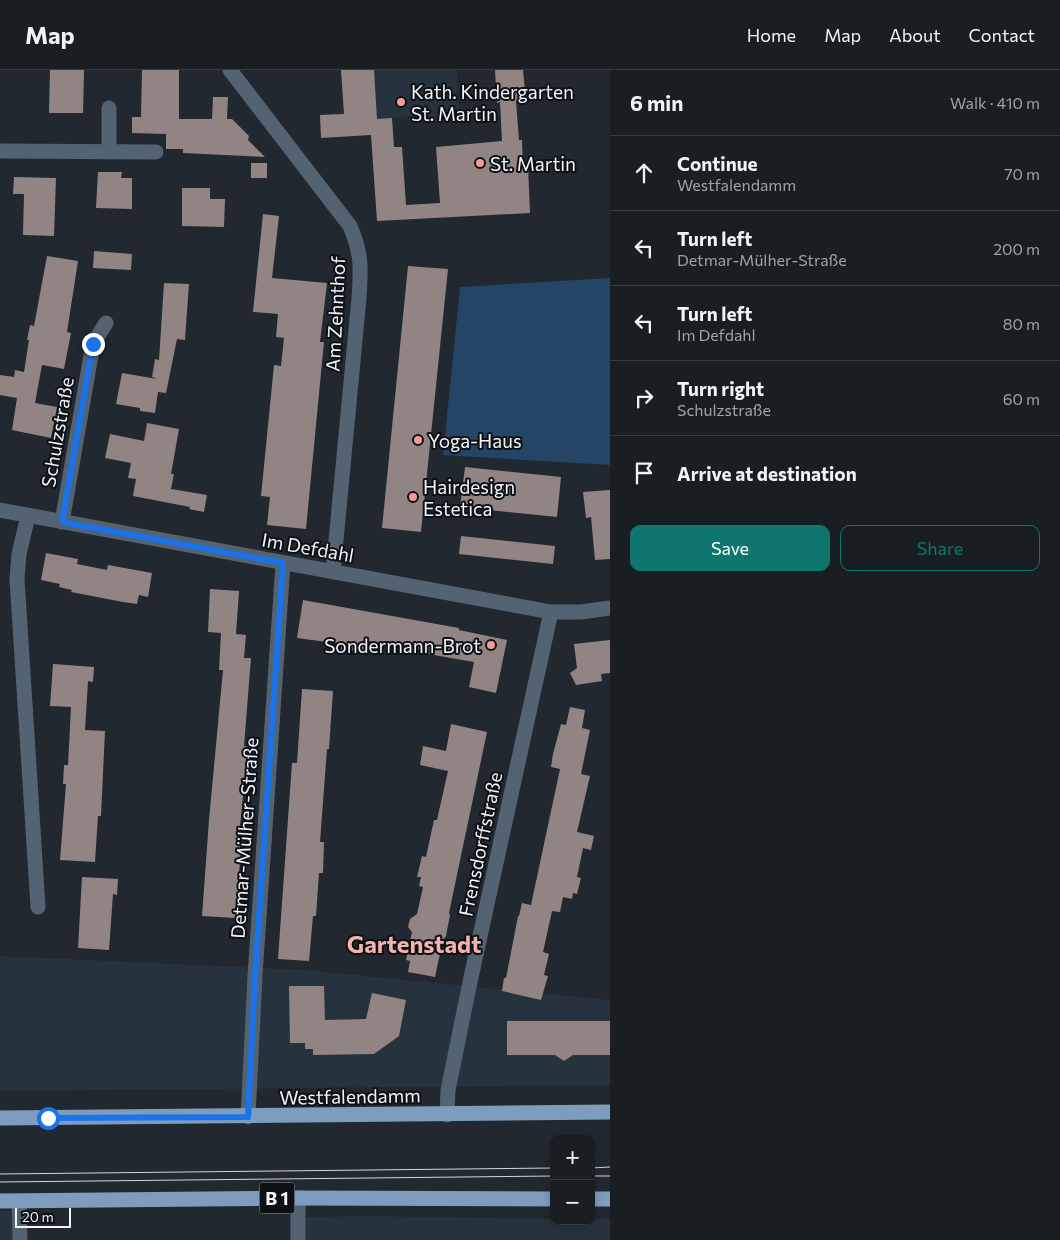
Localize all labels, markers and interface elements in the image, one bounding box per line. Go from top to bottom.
text: Map [25,20,75,49]
text: Home [747,24,796,46]
text: Map [824,24,861,46]
text: About [889,24,941,46]
text: Contact [969,24,1035,46]
place label: Kath. Kindergarten St. Martin [411,80,574,125]
text: 6 min [630,90,683,115]
text: Walk · 410 m [950,93,1040,112]
marker: Kath. Kindergarten St. Martin [395,96,407,108]
place label: St. Martin [490,152,576,175]
text: Continue [677,152,757,175]
marker: St. Martin [474,157,486,169]
icon: ahead [630,159,658,187]
text: 70 m [1004,164,1040,183]
text: Westfalendamm [677,175,796,194]
text: Turn left [677,227,752,250]
icon: left [630,234,658,262]
text: 200 m [993,239,1040,258]
text: Detmar-Mülher-Straße [677,250,847,269]
street label: Am Zehnthof [320,255,350,372]
text: Turn left [677,302,752,325]
icon: left [630,309,658,337]
text: 80 m [1003,314,1040,333]
text: Im Defdahl [677,325,756,344]
route end [82,333,105,356]
street label: Schulzstraße [36,375,78,489]
text: Turn right [677,377,764,400]
icon: right [630,384,658,412]
text: 60 m [1003,389,1040,408]
text: Schulzstraße [677,400,771,419]
place label: Yoga-Haus [428,429,522,452]
marker: Yoga-Haus [412,434,424,446]
icon: arrive [630,459,658,487]
text: Arrive at destination [677,462,857,485]
place label: Hairdesign Estetica [423,475,515,520]
marker: Hairdesign Estetica [407,491,419,503]
button: Save [630,525,830,571]
button: Share [840,525,1040,571]
street label: Im Defdahl [260,528,356,566]
place label: Sondermann-Brot [324,634,481,657]
marker: Sondermann-Brot [485,639,497,651]
street label: Detmar-Mülher-Straße [226,737,262,939]
street label: Frensdorffstraße [453,770,507,918]
district label: Gartenstadt [347,929,481,958]
street label: Westfalendamm [279,1083,421,1109]
route start [37,1107,60,1130]
map controls [550,1135,595,1225]
button: + [550,1135,595,1180]
button: − [550,1180,595,1225]
road number: B 1 [260,1182,294,1214]
scale bar [15,1205,71,1228]
text: 20 m [22,1208,54,1225]

